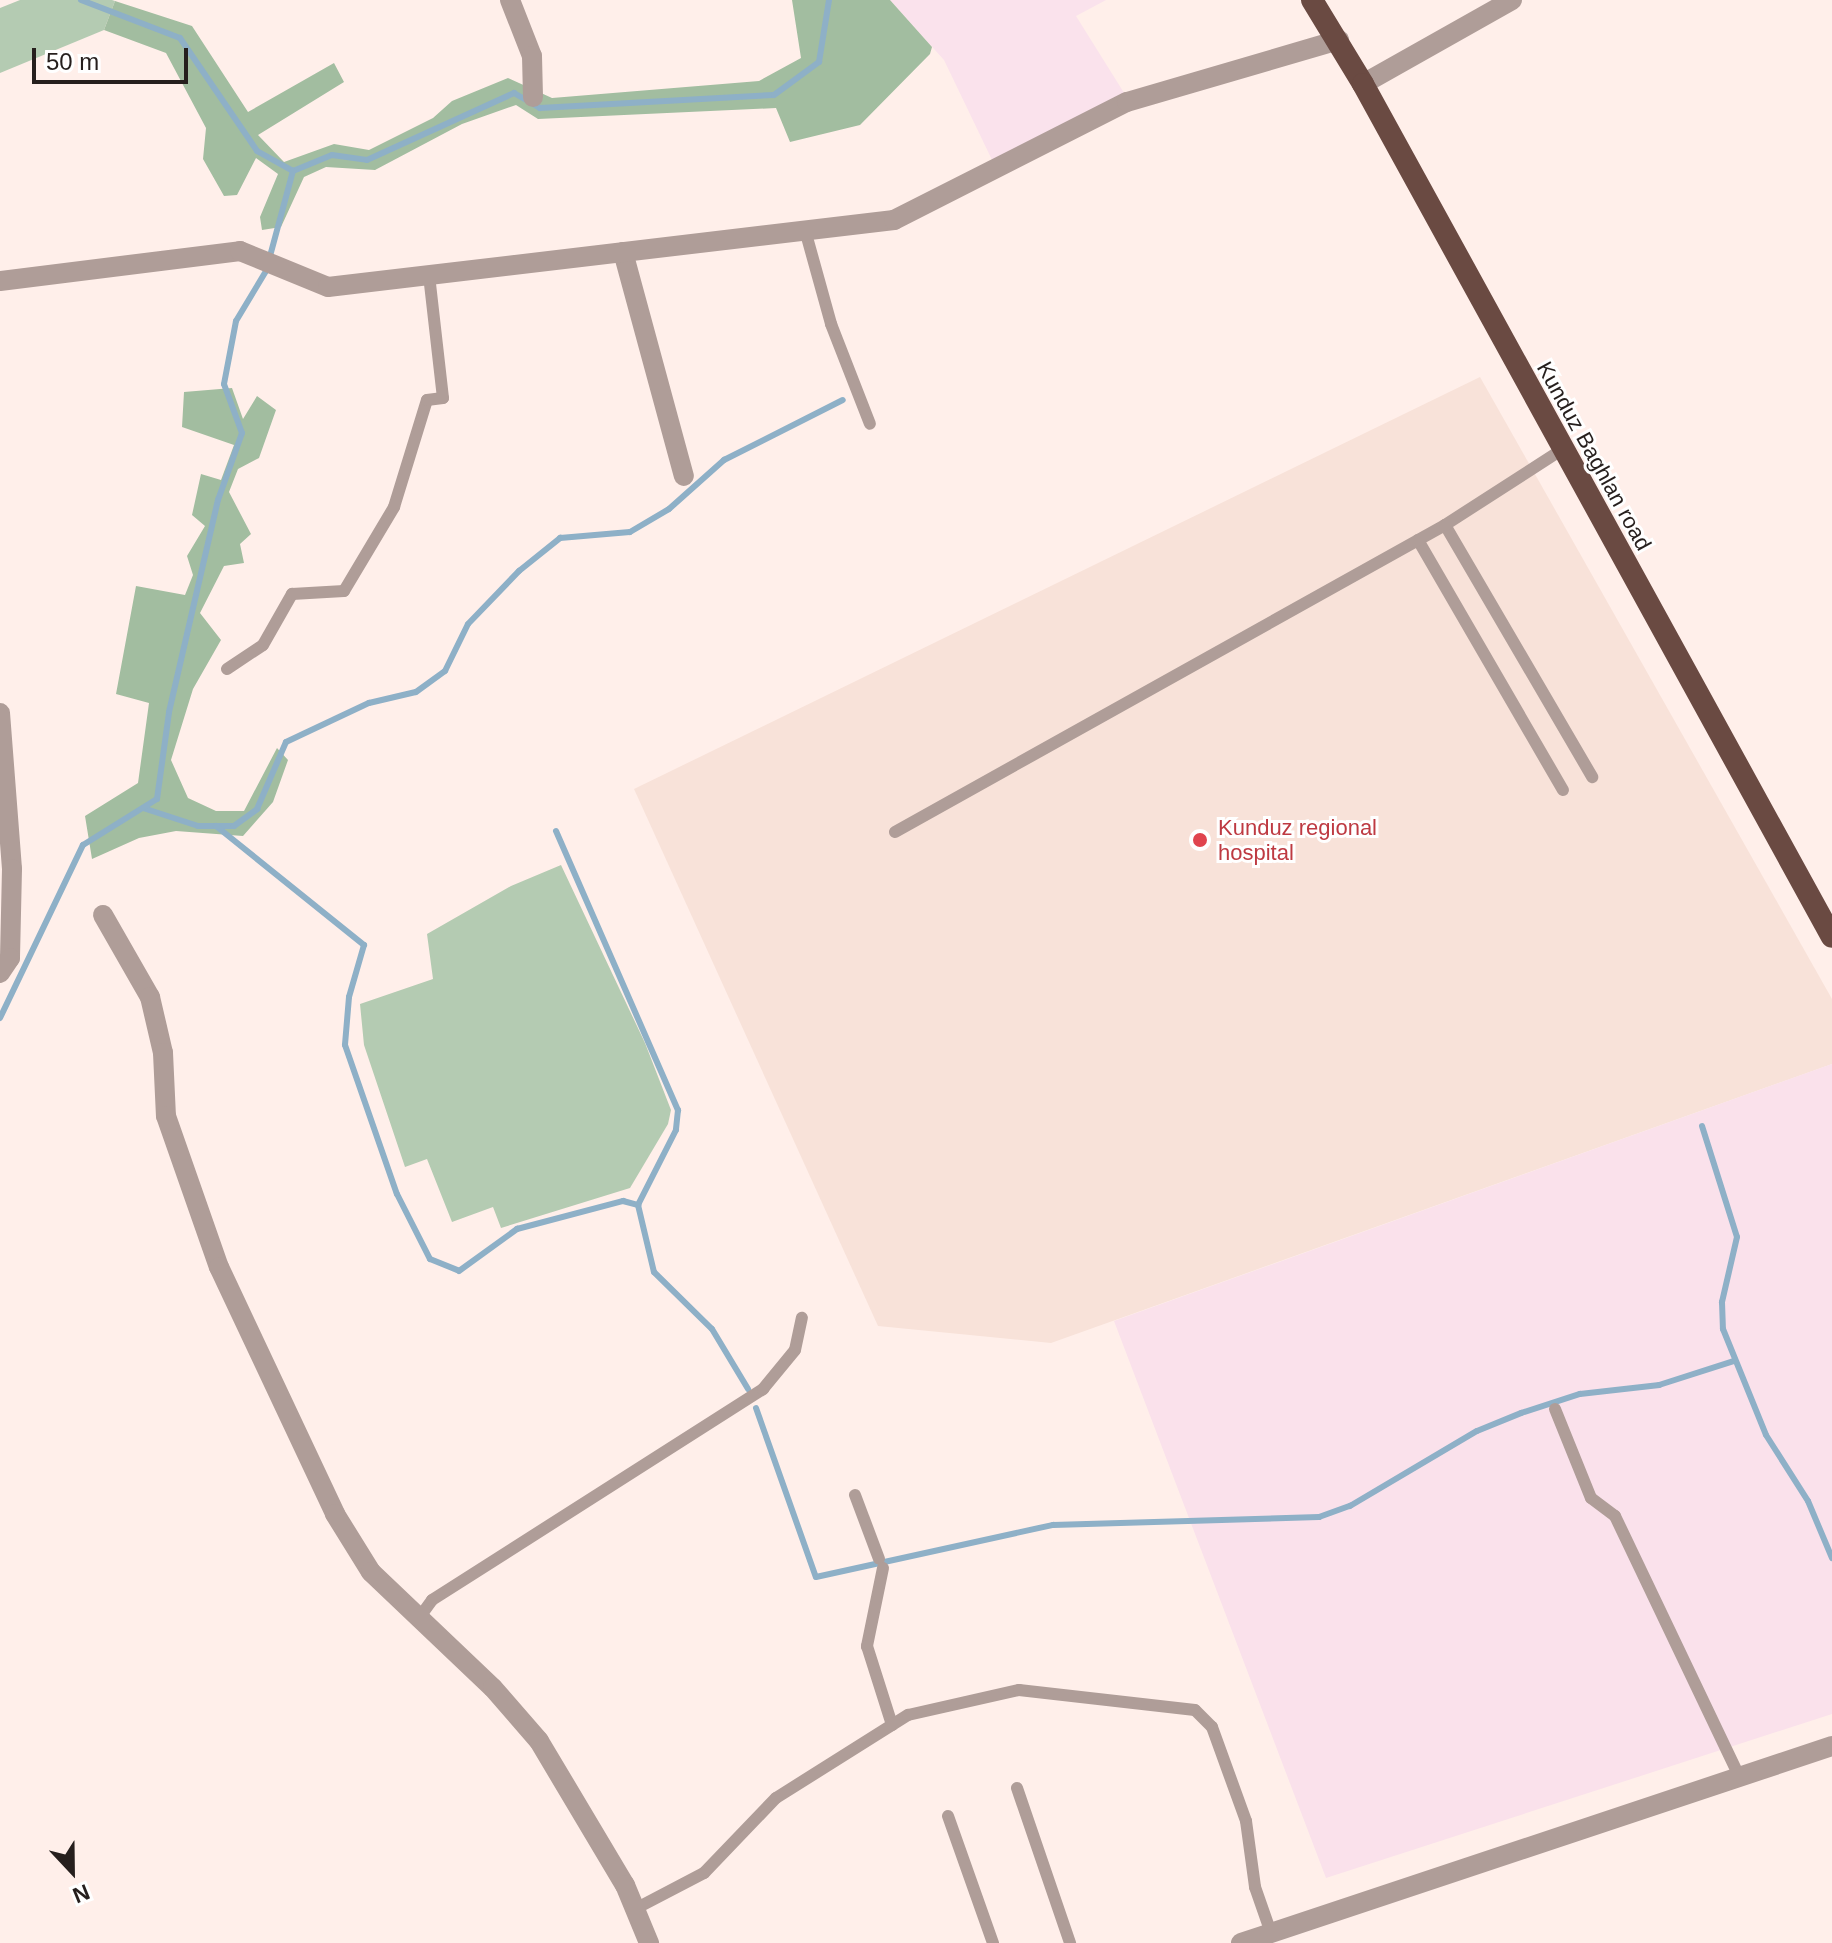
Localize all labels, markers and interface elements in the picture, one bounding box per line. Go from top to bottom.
scale bar [36,32,192,82]
text: 50 m [46,48,99,75]
street label: Kunduz Baghlan road [1531,357,1657,555]
place label: Kunduz regional hospital [1218,814,1377,866]
marker: Kunduz regional hospital [1189,829,1211,851]
north arrow [32,1831,112,1911]
text: N [69,1879,93,1908]

